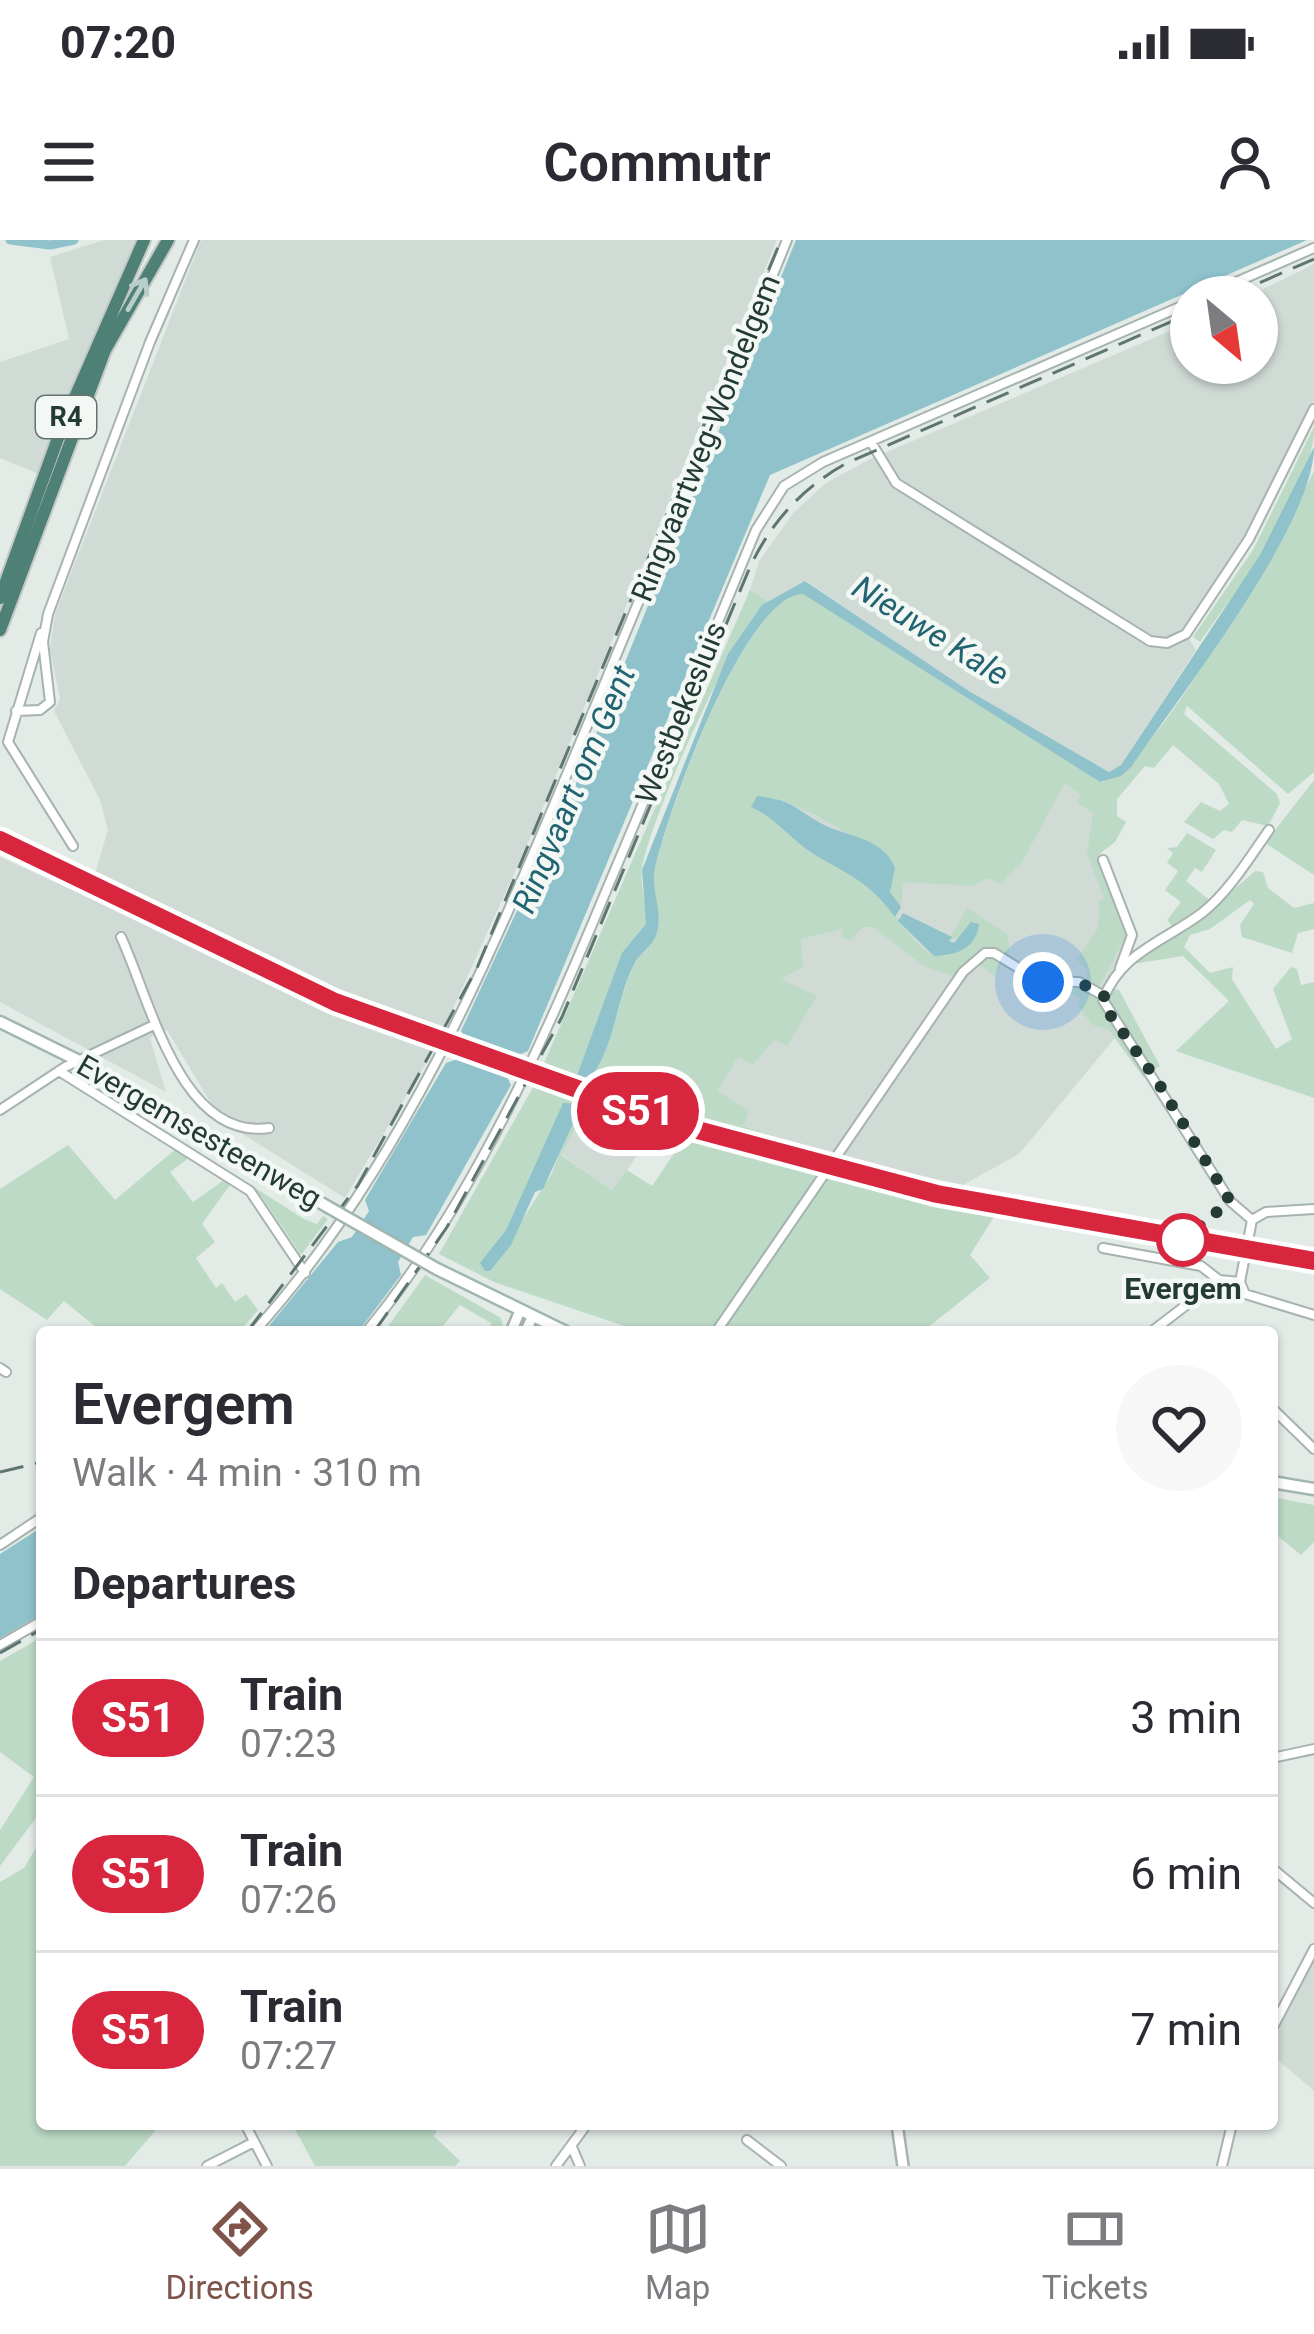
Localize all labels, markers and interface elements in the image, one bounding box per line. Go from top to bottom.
text: 07:20 [60,16,176,69]
icon: menu [36,129,102,195]
icon: person [1212,129,1278,195]
text: Commutr [543,131,771,194]
street label: Ringvaartweg-Wondelgem [624,269,787,606]
north arrow [1170,276,1278,384]
map controls [1170,276,1278,384]
one-way arrow [125,278,149,313]
road number: R4 [36,396,96,438]
water label: Nieuwe Kale [846,567,1016,694]
street label: Westbekesluis [628,617,733,809]
water label: Ringvaart om Gent [504,659,643,919]
your location [1013,952,1073,1012]
street label: Evergemsesteenweg [71,1047,328,1216]
line badge: S51 [569,1072,707,1150]
text: S51 [601,1086,675,1135]
marker: Evergem [1158,1215,1208,1265]
place label: Evergem [1124,1271,1242,1306]
button: heart [1116,1365,1242,1491]
text: Evergem [72,1371,295,1438]
text: Walk · 4 min · 310 m [72,1450,422,1496]
text: Departures [72,1557,296,1610]
text: Train [240,1668,343,1721]
text: 3 min [1130,1691,1242,1744]
text: S51 [101,1693,175,1742]
text: 07:23 [240,1721,337,1767]
text: Train [240,1824,343,1877]
text: 6 min [1130,1847,1242,1900]
text: S51 [101,1849,175,1898]
text: 07:26 [240,1877,337,1923]
text: Train [240,1980,343,2033]
text: 7 min [1130,2003,1242,2056]
text: S51 [101,2005,175,2054]
text: 07:27 [240,2033,337,2079]
tab: Directions [166,2196,314,2307]
tab: Map [645,2196,711,2307]
tab: Tickets [1042,2196,1148,2307]

